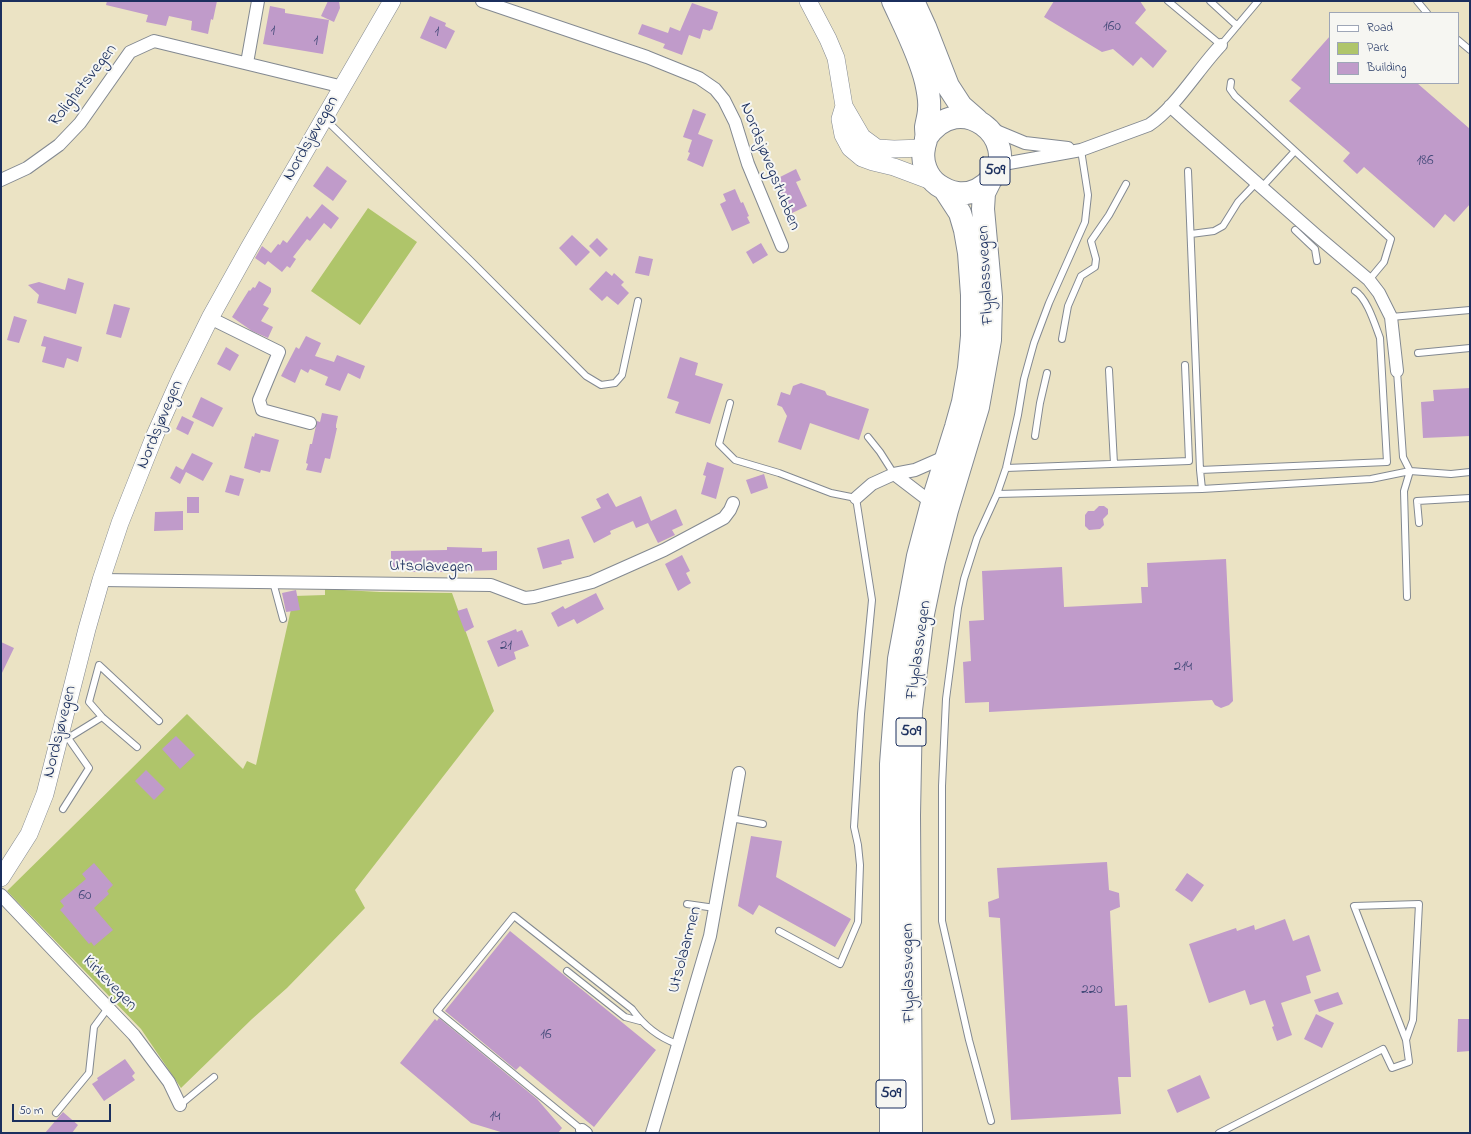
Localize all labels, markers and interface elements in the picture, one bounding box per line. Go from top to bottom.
legend [1329,12,1459,84]
house number: 160 [1103,19,1121,37]
text: Road [1367,19,1393,37]
house number: 1 [271,23,275,41]
house number: 1 [435,24,439,42]
house number: 1 [314,33,318,51]
text: Park [1367,39,1389,57]
street label: Rolighetsvegen [45,41,123,131]
text: Building [1367,59,1406,77]
street label: Nordsjøvegen [280,93,344,185]
street label: Nordsjøvegstubben [734,100,804,234]
house number: 186 [1417,153,1433,171]
road number: 509 [980,157,1010,185]
street label: Flyplassvegen [974,225,1000,325]
street label: Nordsjøvegen [133,378,189,472]
street label: Utsolavegen [389,557,473,579]
street label: Flyplassvegen [903,599,937,701]
house number: 21 [500,638,512,656]
house number: 214 [1174,659,1192,677]
street label: Nordsjøvegen [40,684,82,780]
road number: 509 [896,718,926,746]
house number: 60 [78,888,92,906]
street label: Utsolaarmen [665,904,707,996]
street label: Flyplassvegen [899,923,921,1023]
street label: Kirkevegen [77,952,141,1016]
house number: 220 [1081,982,1103,1000]
house number: 16 [540,1027,552,1045]
road number: 509 [876,1080,906,1108]
scale bar [14,1096,113,1122]
text: 50 m [19,1102,43,1120]
house number: 14 [490,1109,500,1127]

